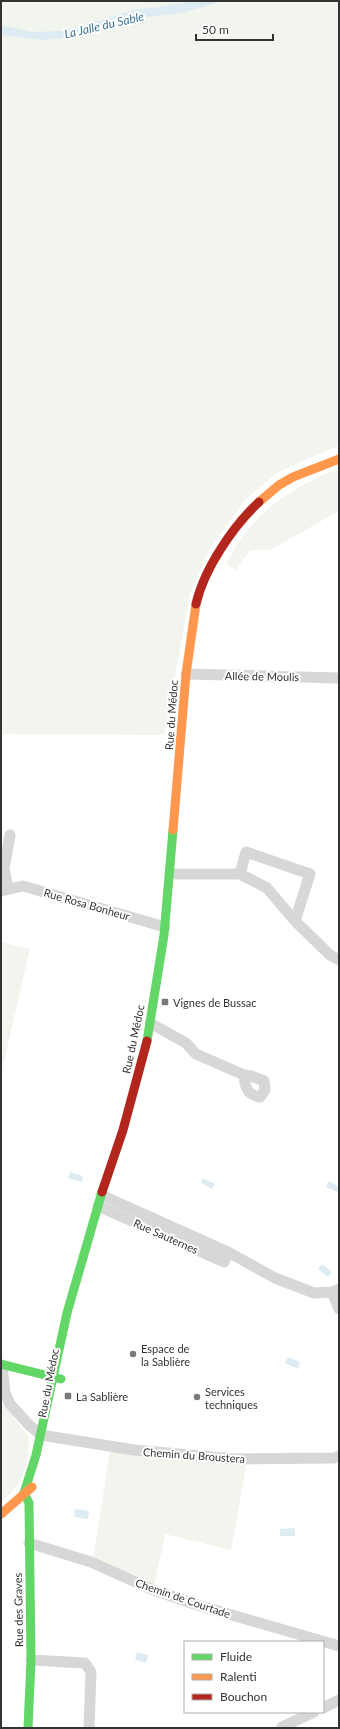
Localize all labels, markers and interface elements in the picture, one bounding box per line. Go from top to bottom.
water label: La Jalle du Sable [63,8,146,41]
scale bar [196,16,273,42]
text: 50 m [202,22,229,37]
street label: Allée de Moulis [225,669,299,683]
street label: Rue du Médoc [162,680,180,750]
street label: Rue Rosa Bonheur [43,886,131,922]
place label: Vignes de Bussac [173,996,257,1009]
marker: Vignes de Bussac [160,997,170,1007]
street label: Rue du Médoc [119,1003,147,1075]
street label: Rue Sauternes [132,1216,201,1256]
place label: Espace de la Sablière [141,1342,190,1368]
street label: Rue du Médoc [35,1347,61,1419]
marker: Espace de la Sablière [128,1349,138,1359]
place label: Services techniques [205,1385,258,1411]
place label: La Sablière [76,1390,128,1403]
marker: La Sablière [63,1391,73,1401]
marker: Services techniques [192,1392,202,1402]
street label: Chemin du Broustera [143,1445,245,1465]
street label: Rue des Graves [11,1573,25,1647]
street label: Chemin de Courtade [134,1576,232,1620]
legend [184,1641,324,1713]
text: Fluide [220,1649,252,1664]
text: Ralenti [220,1669,257,1684]
text: Bouchon [220,1689,267,1704]

